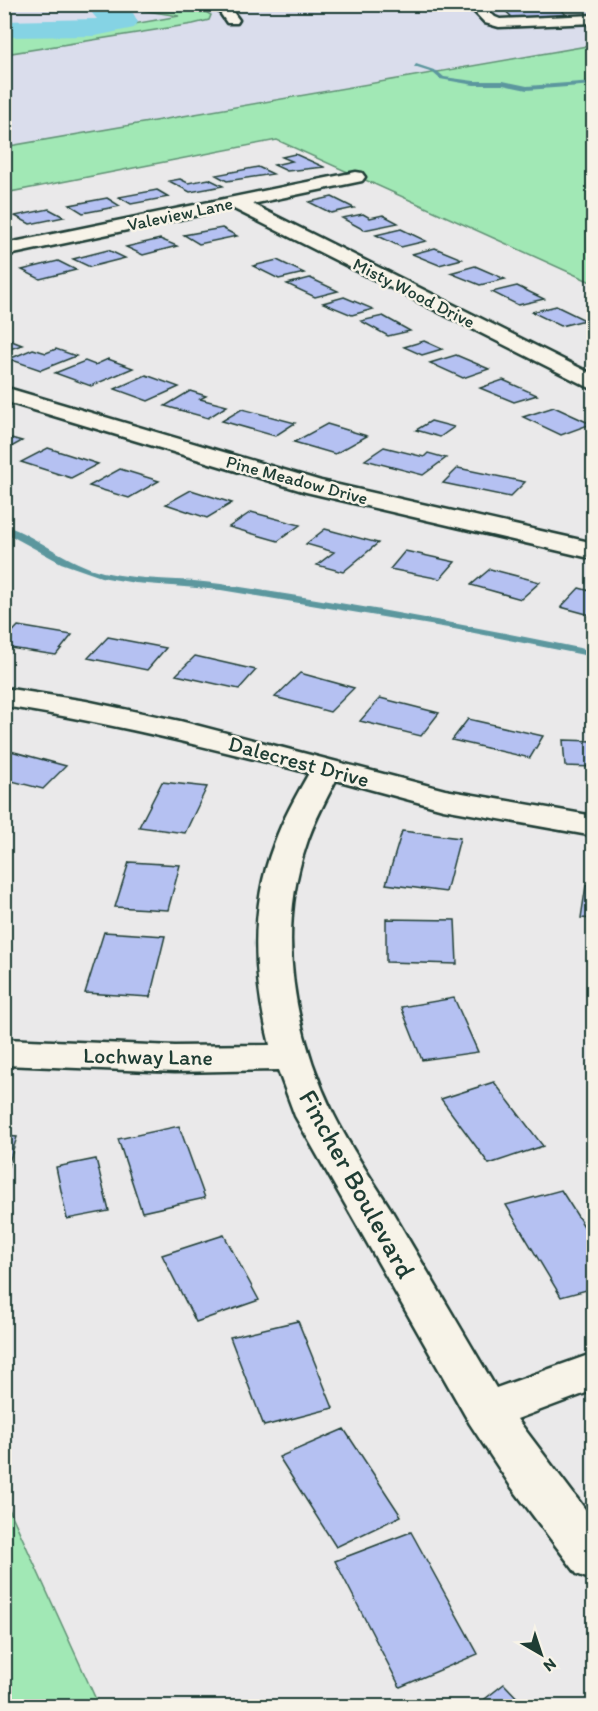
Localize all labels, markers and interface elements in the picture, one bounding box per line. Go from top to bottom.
street label: Valeview Lane [125,192,235,236]
street label: Misty Wood Drive [349,253,479,333]
street label: Pine Meadow Drive [224,450,370,510]
street label: Dalecrest Drive [226,730,372,793]
street label: Lochway Lane [83,1042,213,1071]
street label: Fincher Boulevard [292,1084,423,1284]
north arrow [511,1624,571,1684]
text: N [540,1654,560,1676]

